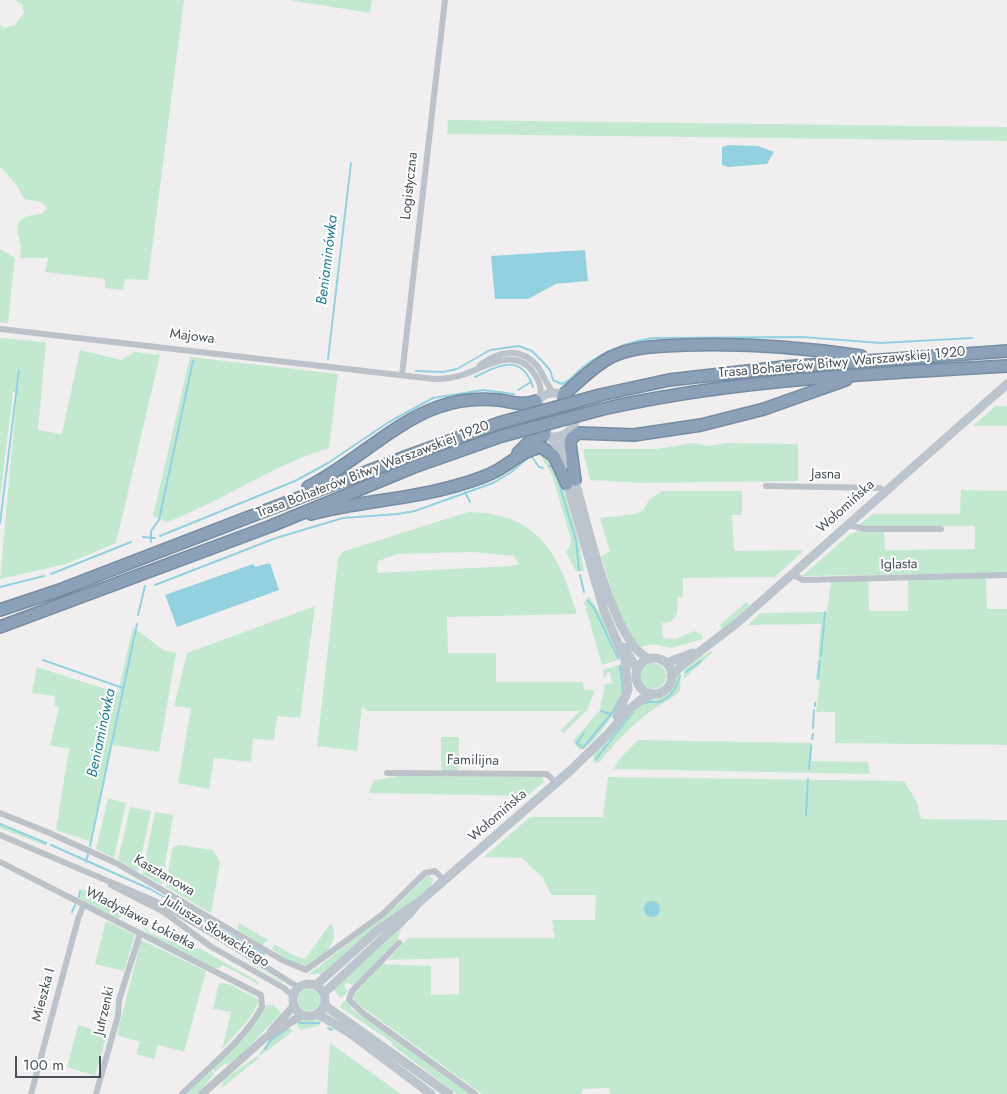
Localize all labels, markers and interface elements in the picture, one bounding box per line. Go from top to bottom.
street label: Logistyczna [398,151,422,221]
water label: Beniaminówka [314,214,342,306]
street label: Majowa [169,326,215,348]
street label: Trasa Bohaterów Bitwy Warszawskiej 1920 [718,344,966,382]
street label: Trasa Bohaterów Bitwy Warszawskiej 1920 [254,418,492,522]
street label: Jasna [811,466,841,484]
street label: Wołomińska [814,477,878,537]
street label: Iglasta [880,556,918,574]
water label: Beniaminówka [84,687,120,779]
street label: Familijna [447,752,499,770]
street label: Wołomińska [465,786,531,846]
street label: Kasztanowa [130,852,198,900]
street label: Władysława Łokietka [82,884,198,954]
street label: Juliusza Słowackiego [160,893,272,971]
street label: Mieszka I [29,966,59,1024]
street label: Jutrzenki [91,985,119,1037]
scale bar [18,1046,104,1078]
text: 100 m [23,1054,64,1076]

